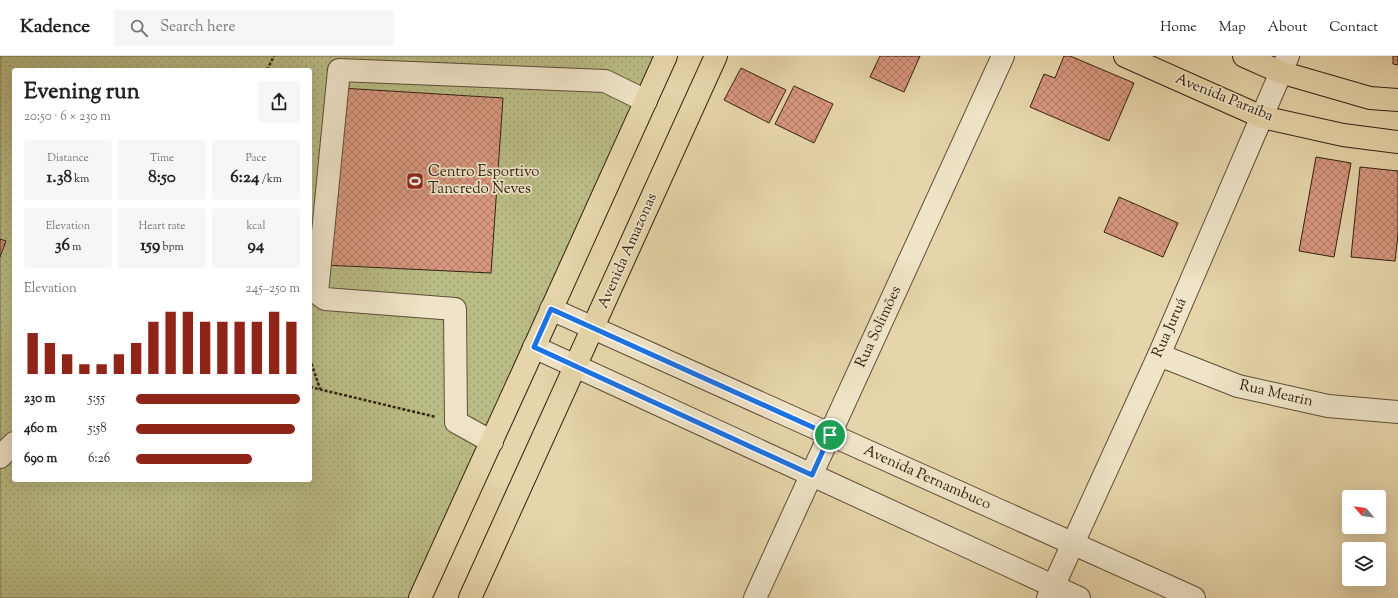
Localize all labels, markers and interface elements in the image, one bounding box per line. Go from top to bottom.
search box [114,10,394,46]
text: Kadence [20,14,90,41]
icon: search [128,17,150,39]
text: Search here [160,17,235,38]
text: Home [1160,18,1197,38]
text: Map [1219,18,1246,38]
text: About [1268,18,1307,38]
text: Contact [1329,18,1378,38]
street label: Avenida Paraíba [1172,69,1276,127]
text: Evening run [24,77,140,109]
button: share [258,81,300,123]
text: 20:50 · 6 × 230 m [24,108,111,126]
text: Distance [47,150,89,166]
text: Time [150,150,174,166]
text: Pace [245,150,267,166]
place label: Centro Esportivo Tancredo Neves [428,162,540,200]
text: 1.38 [47,166,72,190]
text: 8:50 [148,166,176,190]
text: 6:24 [230,166,260,190]
text: km [72,171,89,187]
text: /km [260,171,282,187]
sports icon: Centro Esportivo Tancredo Neves [405,171,425,191]
street label: Avenida Amazonas [593,190,663,312]
text: Elevation [46,218,90,234]
text: Heart rate [139,218,185,234]
text: kcal [247,218,265,234]
text: 36 [55,234,70,258]
text: 159 [140,234,160,258]
text: 94 [248,234,264,258]
text: m [70,239,81,255]
text: bpm [160,239,184,255]
text: Elevation [24,280,77,298]
text: 245–250 m [246,280,300,298]
street label: Rua Solimões [851,283,907,371]
street label: Rua Juruá [1148,295,1192,361]
street label: Rua Mearin [1237,375,1315,413]
text: 230 m [24,390,56,408]
text: 5:55 [88,390,105,408]
pin [813,418,847,452]
text: 460 m [24,420,57,438]
text: 5:58 [88,420,107,438]
icon: arrive [819,424,841,446]
street label: Avenida Pernambuco [860,440,994,516]
text: 690 m [24,450,57,468]
text: 6:26 [88,450,110,468]
north arrow [1342,490,1386,534]
map controls [1342,490,1386,586]
button: layers [1342,542,1386,586]

